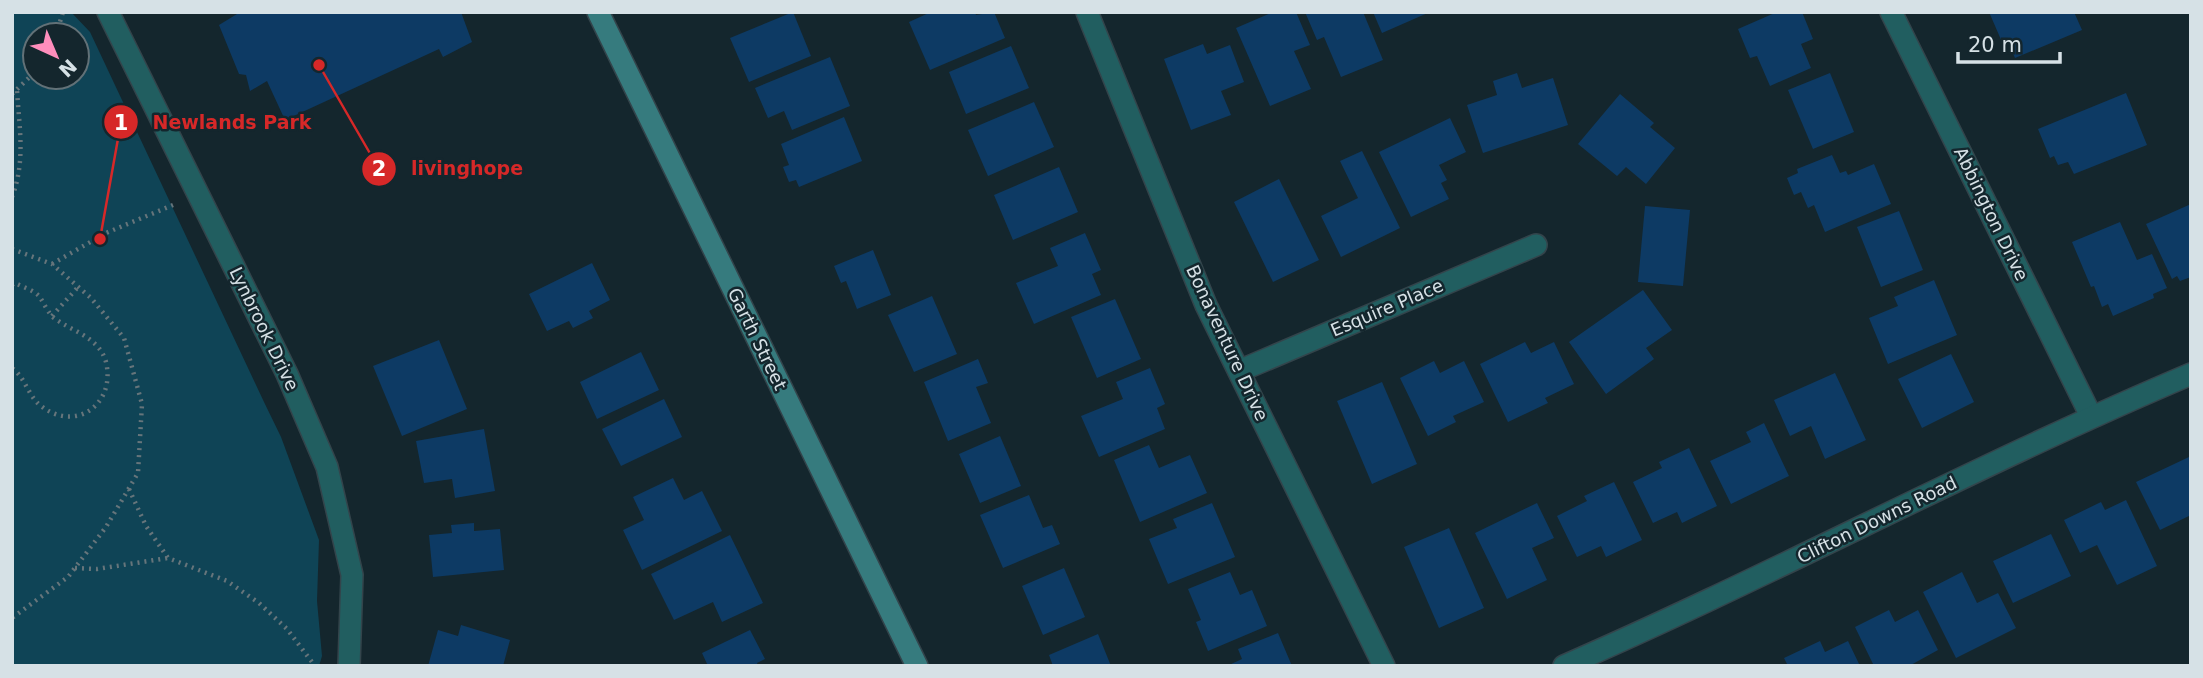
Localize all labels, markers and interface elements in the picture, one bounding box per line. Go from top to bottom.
north arrow [21,21,91,91]
scale bar [1958,21,2060,65]
text: 20 m [1968,33,2022,57]
text: N [54,55,81,82]
callout: Newlands Park [103,102,325,142]
text: 1 [114,111,128,135]
text: Newlands Park [153,111,312,133]
street label: Abbington Drive [1950,143,2033,284]
callout: livinghope [362,149,537,189]
text: 2 [372,157,386,181]
text: livinghope [411,157,523,179]
street label: Bonaventure Drive [1182,262,1273,424]
street label: Lynbrook Drive [225,263,303,394]
street label: Esquire Place [1327,274,1446,341]
street label: Garth Street [724,284,791,393]
street label: Clifton Downs Road [1794,472,1960,567]

